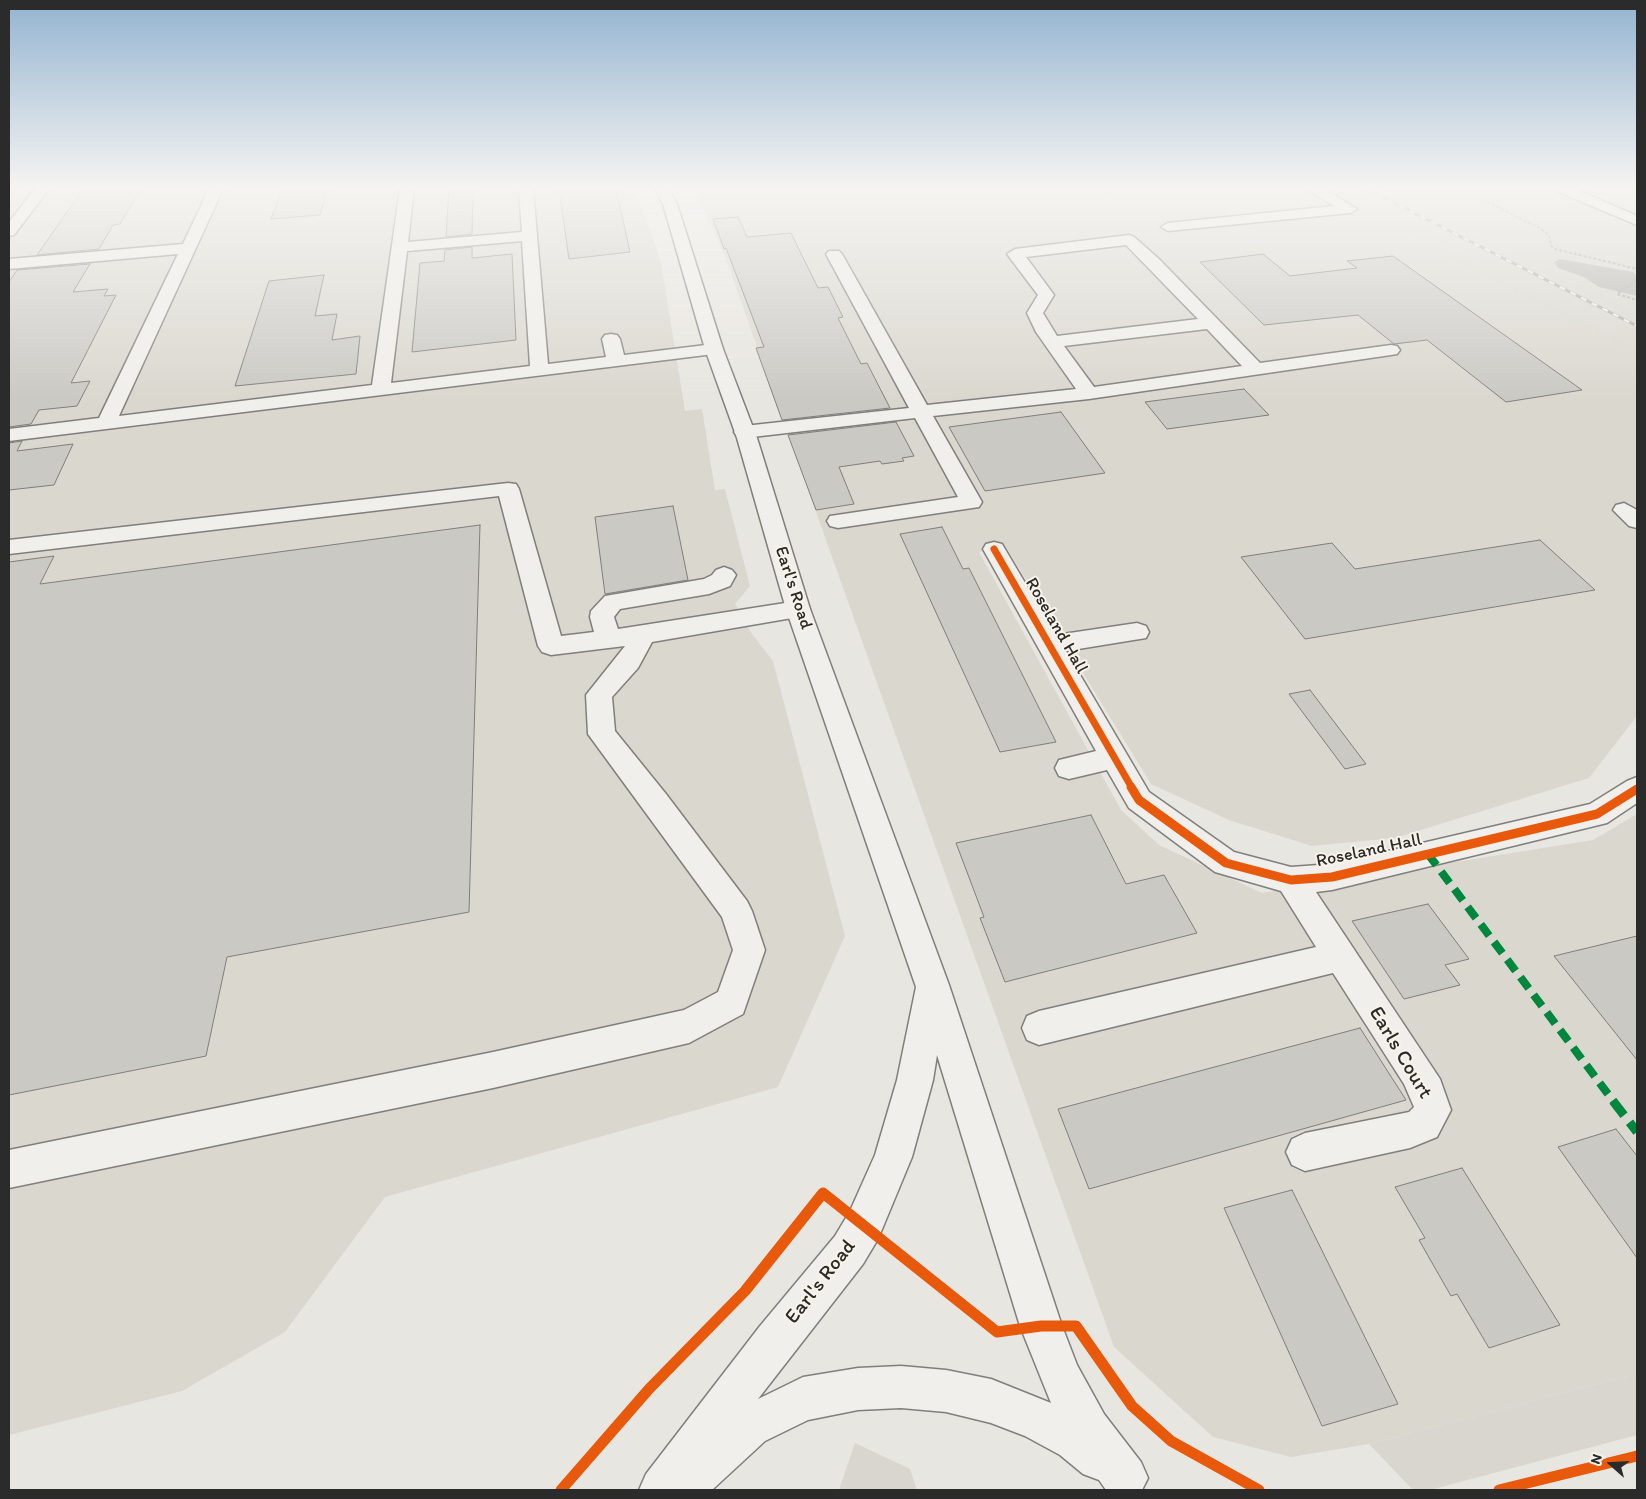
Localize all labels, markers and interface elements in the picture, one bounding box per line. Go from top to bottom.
street label: Earl's Road [769,544,817,632]
street label: Roseland Hall [1020,574,1092,678]
street label: Roseland Hall [1314,829,1424,873]
street label: Earls Court [1363,1002,1437,1104]
street label: Earl's Road [780,1235,862,1329]
north arrow [1586,1439,1636,1489]
text: N [1587,1452,1606,1466]

